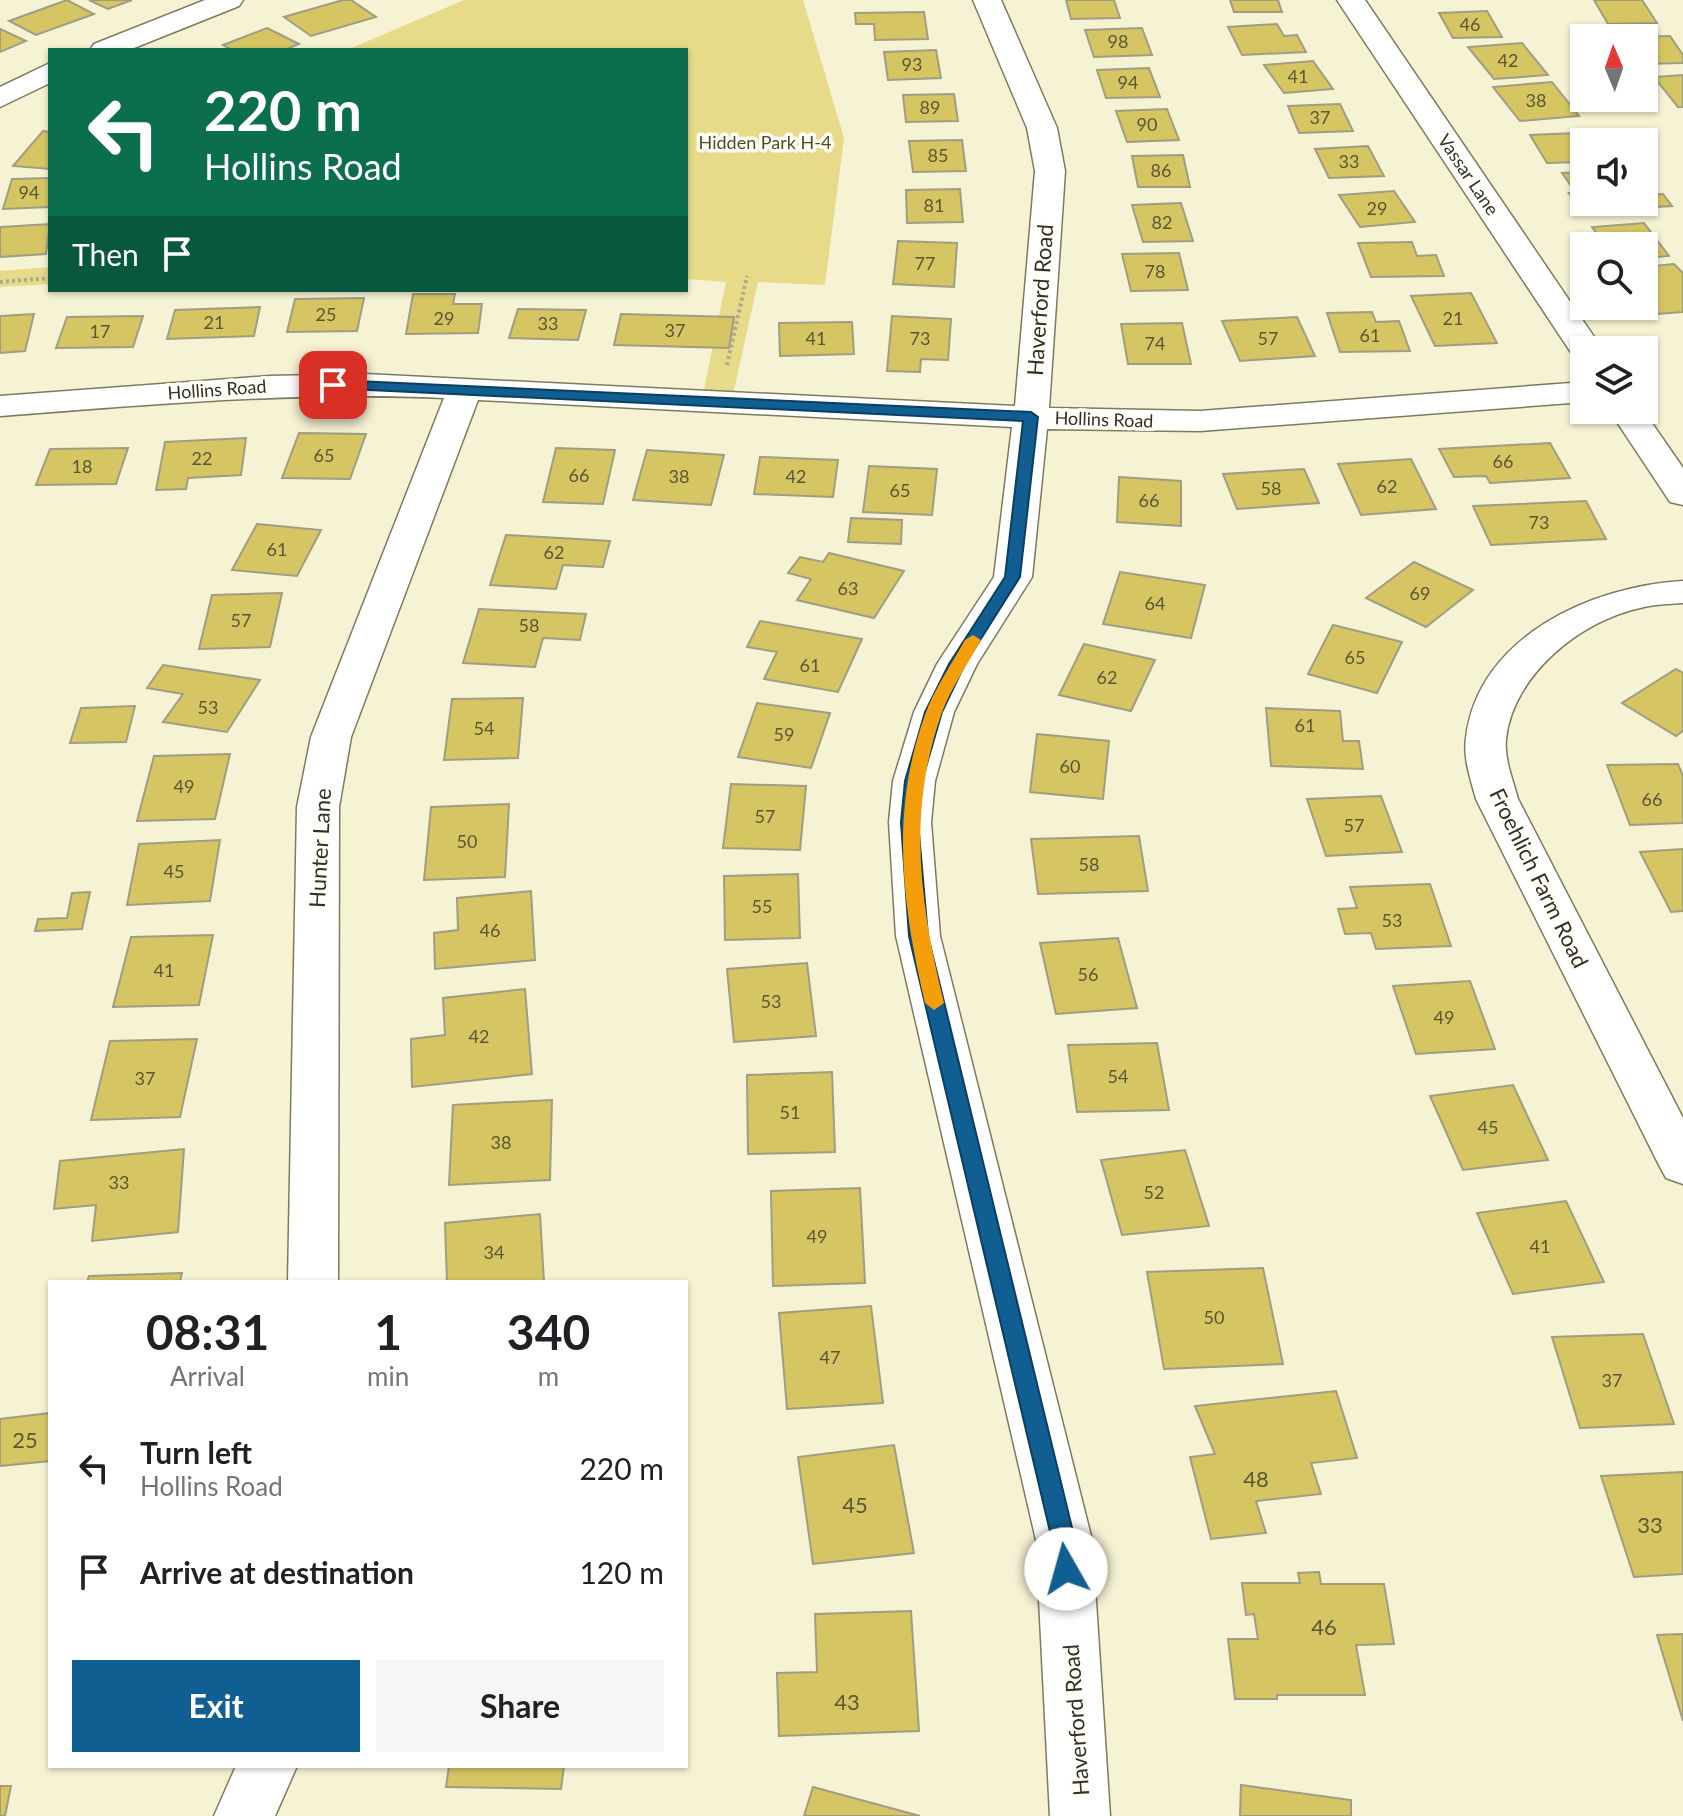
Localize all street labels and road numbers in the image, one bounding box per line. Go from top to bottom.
street label: Vassar Lane [1434,130,1504,219]
street label: Haverford Road [1021,223,1058,377]
street label: Hollins Road [167,375,267,403]
street label: Hollins Road [1054,406,1154,432]
street label: Froehlich Farm Road [1484,783,1595,972]
street label: Hunter Lane [303,787,336,908]
street label: Haverford Road [1057,1643,1094,1797]

